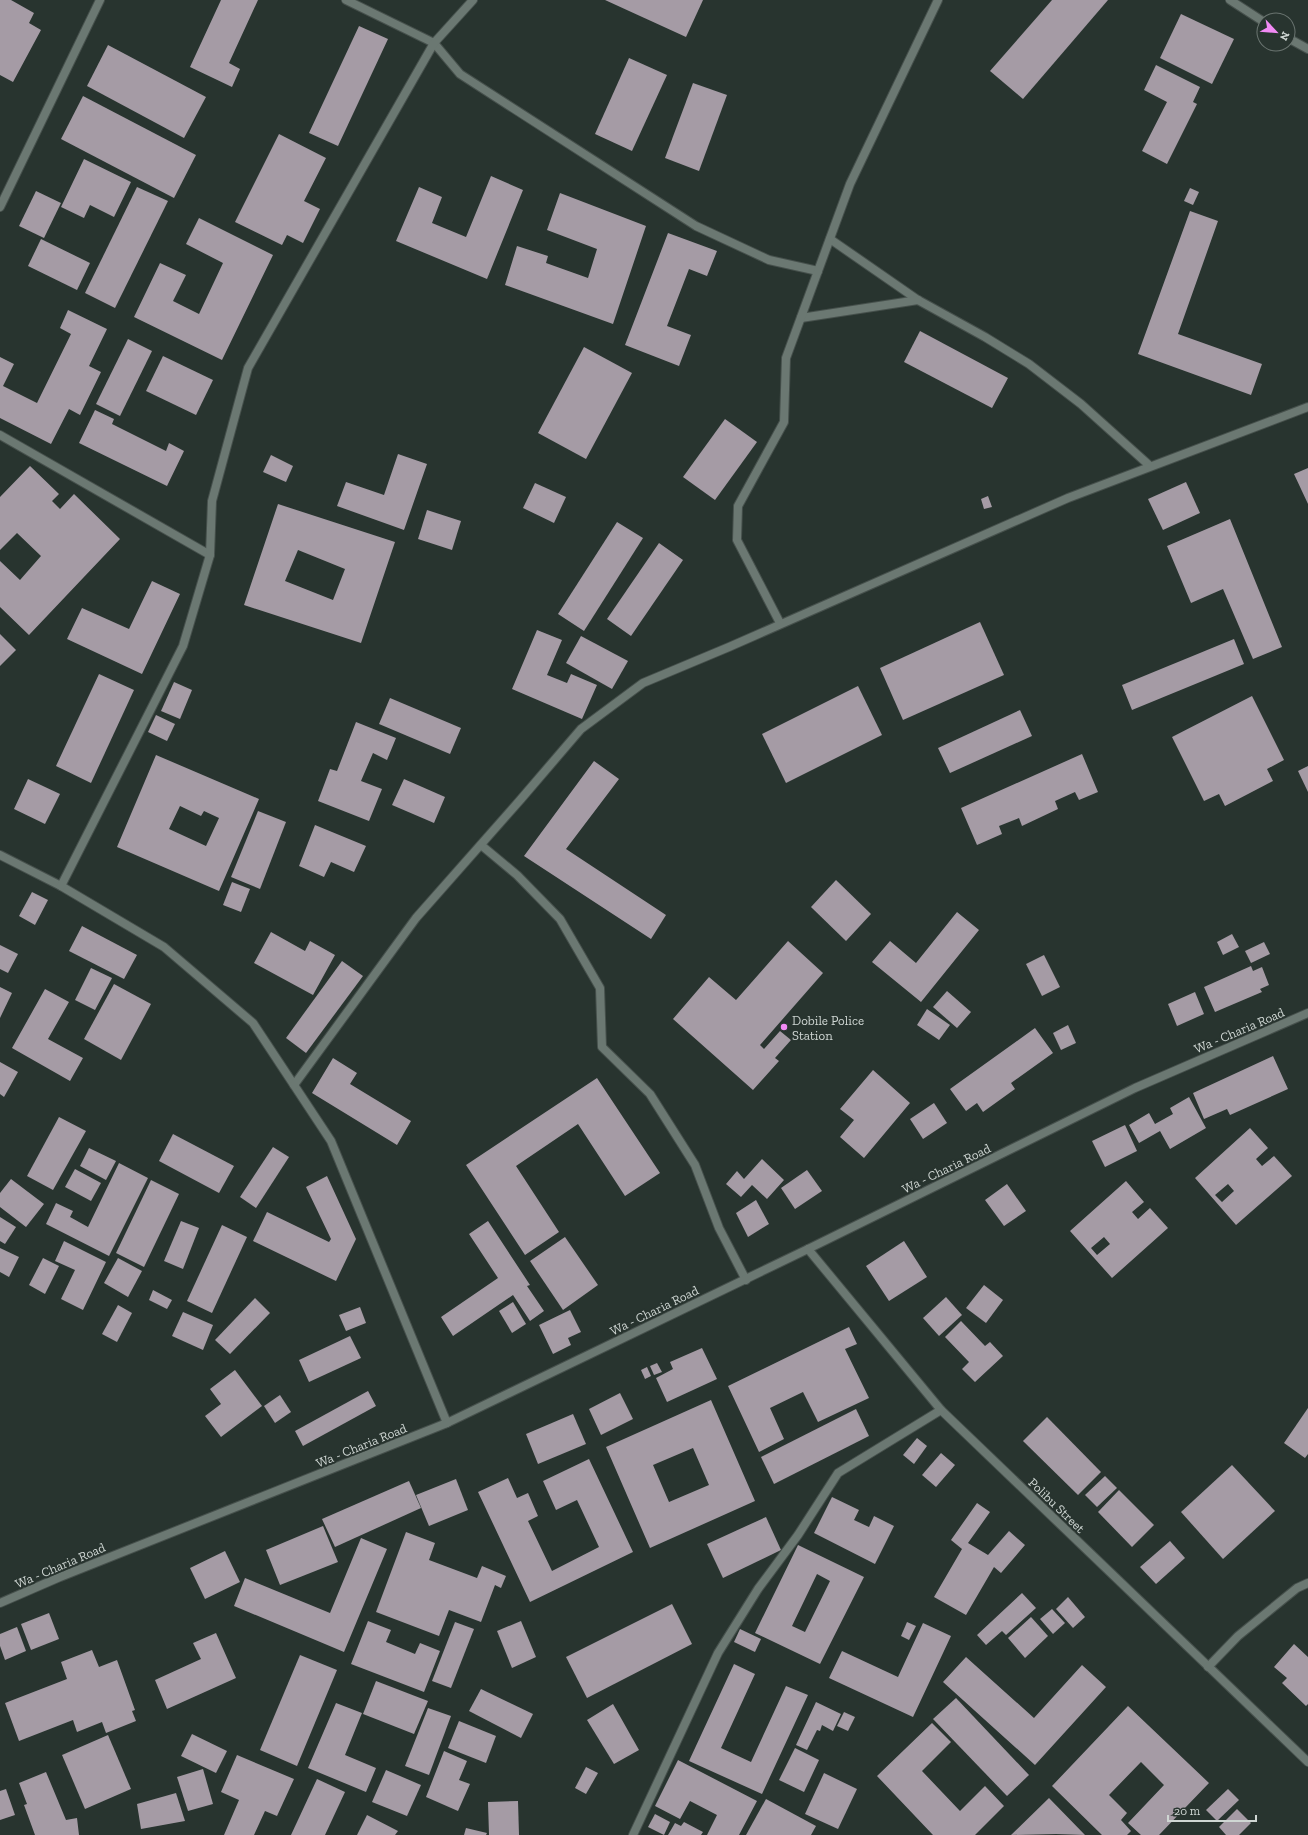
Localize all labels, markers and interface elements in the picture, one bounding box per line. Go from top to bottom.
north arrow [1256,12,1296,52]
text: N [1277,30,1292,43]
street label: Wa - Charia Road [1192,1005,1287,1056]
place label: Dobile Police Station [792,1013,864,1043]
marker: Dobile Police Station [779,1022,789,1032]
street label: Wa - Charia Road [900,1141,993,1196]
street label: Wa - Charia Road [608,1283,701,1338]
street label: Wa - Charia Road [314,1420,409,1470]
street label: Polibu Street [1025,1475,1088,1536]
street label: Wa - Charia Road [13,1540,108,1591]
scale bar [1168,1797,1256,1823]
text: 20 m [1174,1804,1201,1818]

